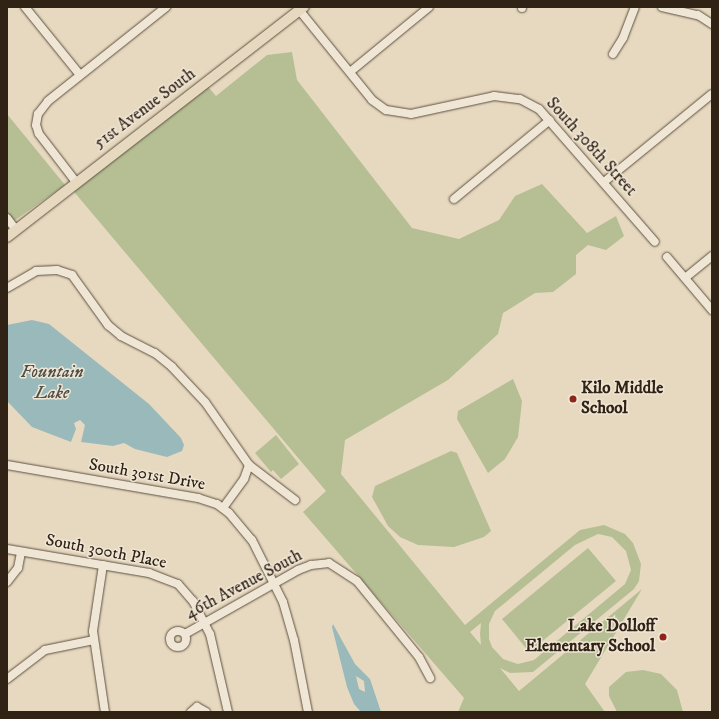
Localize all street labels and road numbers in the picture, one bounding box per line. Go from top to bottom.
street label: 51st Avenue South [90,64,200,154]
street label: South 308th Street [541,94,641,200]
street label: South 301st Drive [87,455,207,495]
street label: South 300th Place [44,530,168,574]
street label: 46th Avenue South [182,546,306,624]

